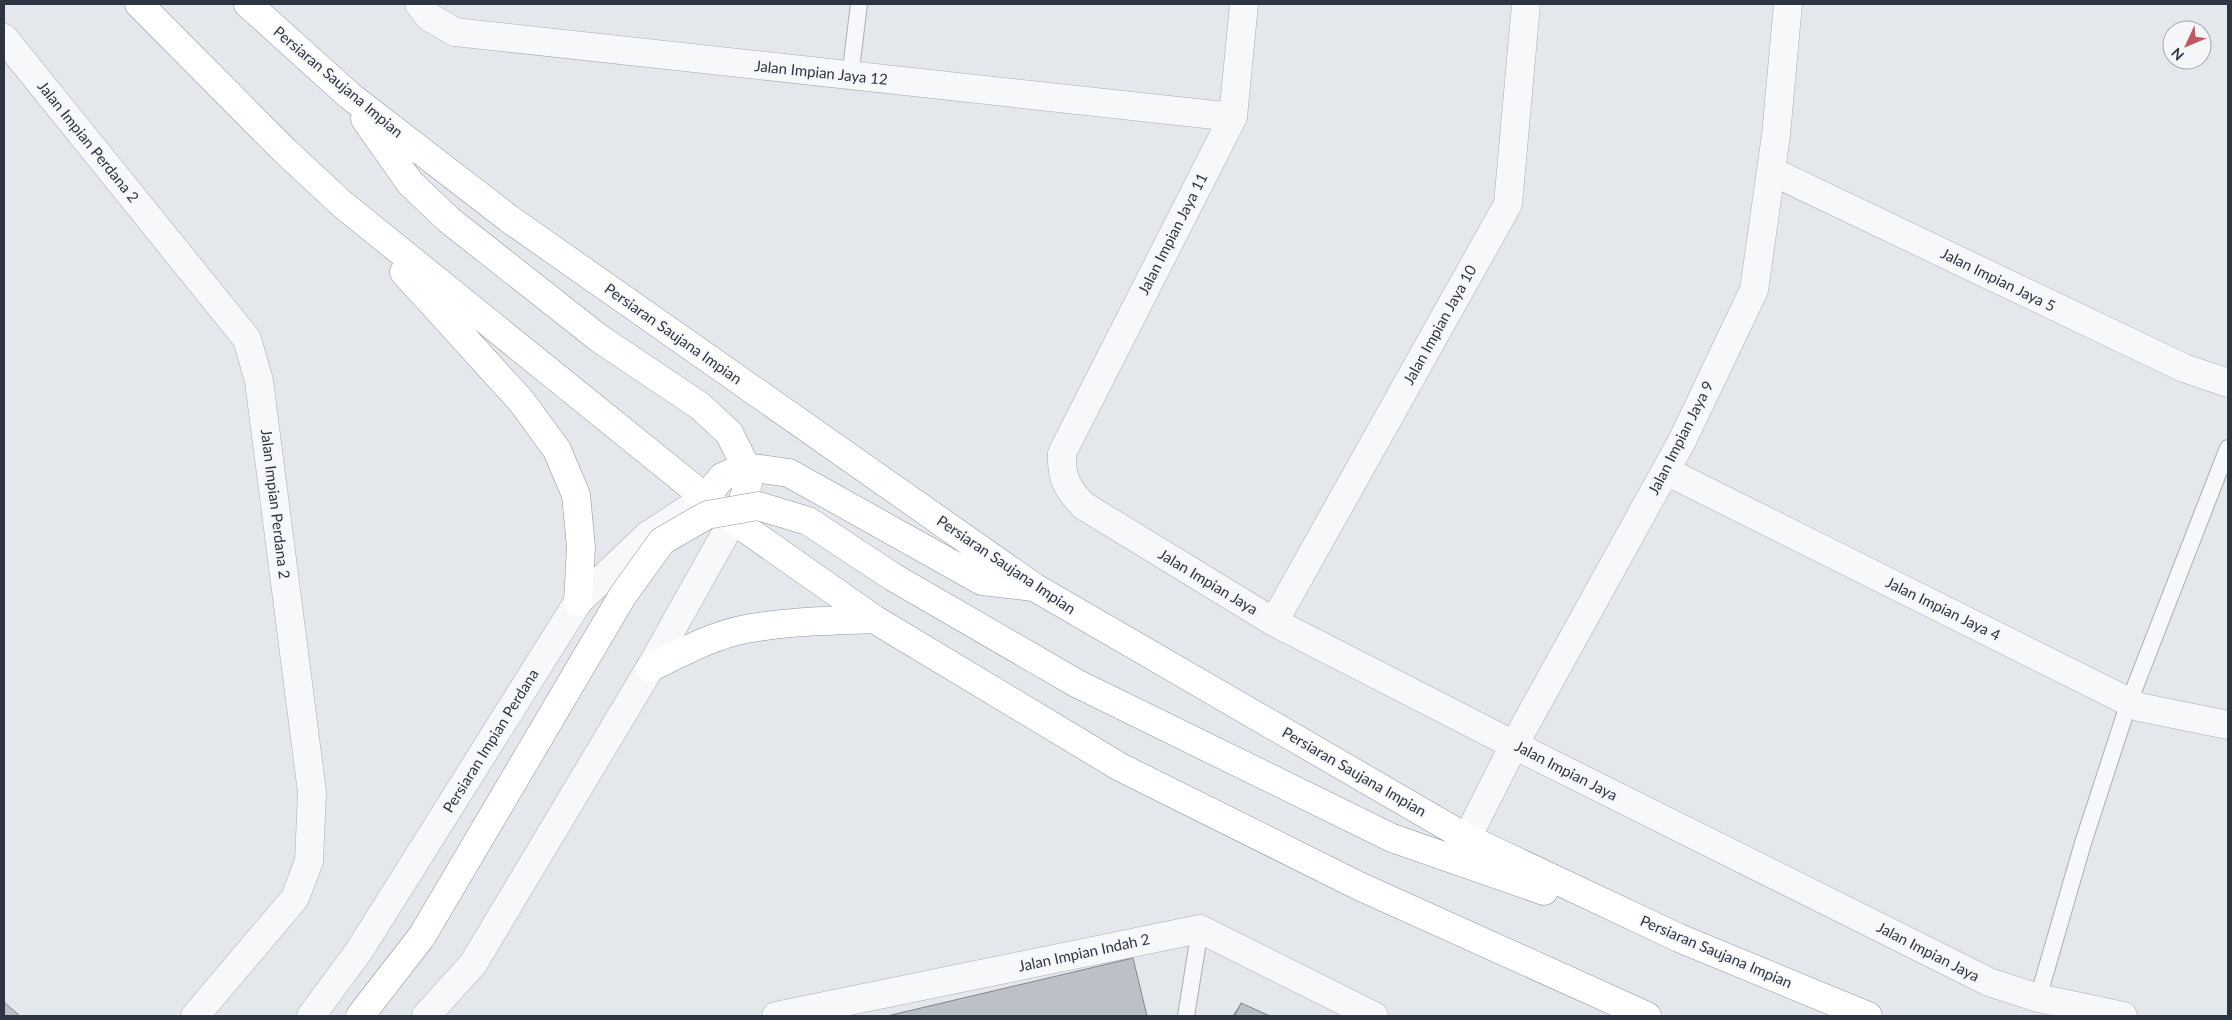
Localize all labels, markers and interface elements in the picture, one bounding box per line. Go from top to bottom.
north arrow [2162,20,2212,70]
street label: Persiaran Saujana Impian [270,22,407,141]
text: N [2167,45,2187,64]
street label: Jalan Impian Jaya 12 [754,56,889,88]
street label: Jalan Impian Perdana 2 [34,77,143,206]
street label: Jalan Impian Jaya 11 [1134,170,1211,297]
street label: Jalan Impian Jaya 5 [1938,244,2059,315]
street label: Jalan Impian Jaya 10 [1399,261,1480,387]
street label: Persiaran Saujana Impian [602,279,746,387]
street label: Jalan Impian Jaya 9 [1644,378,1717,497]
street label: Jalan Impian Perdana 2 [258,428,294,580]
street label: Persiaran Saujana Impian [934,511,1079,617]
street label: Jalan Impian Jaya [1156,544,1261,618]
street label: Jalan Impian Jaya 4 [1883,573,2004,644]
street label: Persiaran Impian Perdana [439,665,542,816]
street label: Persiaran Saujana Impian [1279,723,1430,820]
street label: Jalan Impian Jaya [1512,737,1621,804]
street label: Persiaran Saujana Impian [1638,911,1795,991]
street label: Jalan Impian Jaya [1874,918,1983,985]
street label: Jalan Impian Indah 2 [1016,929,1151,975]

